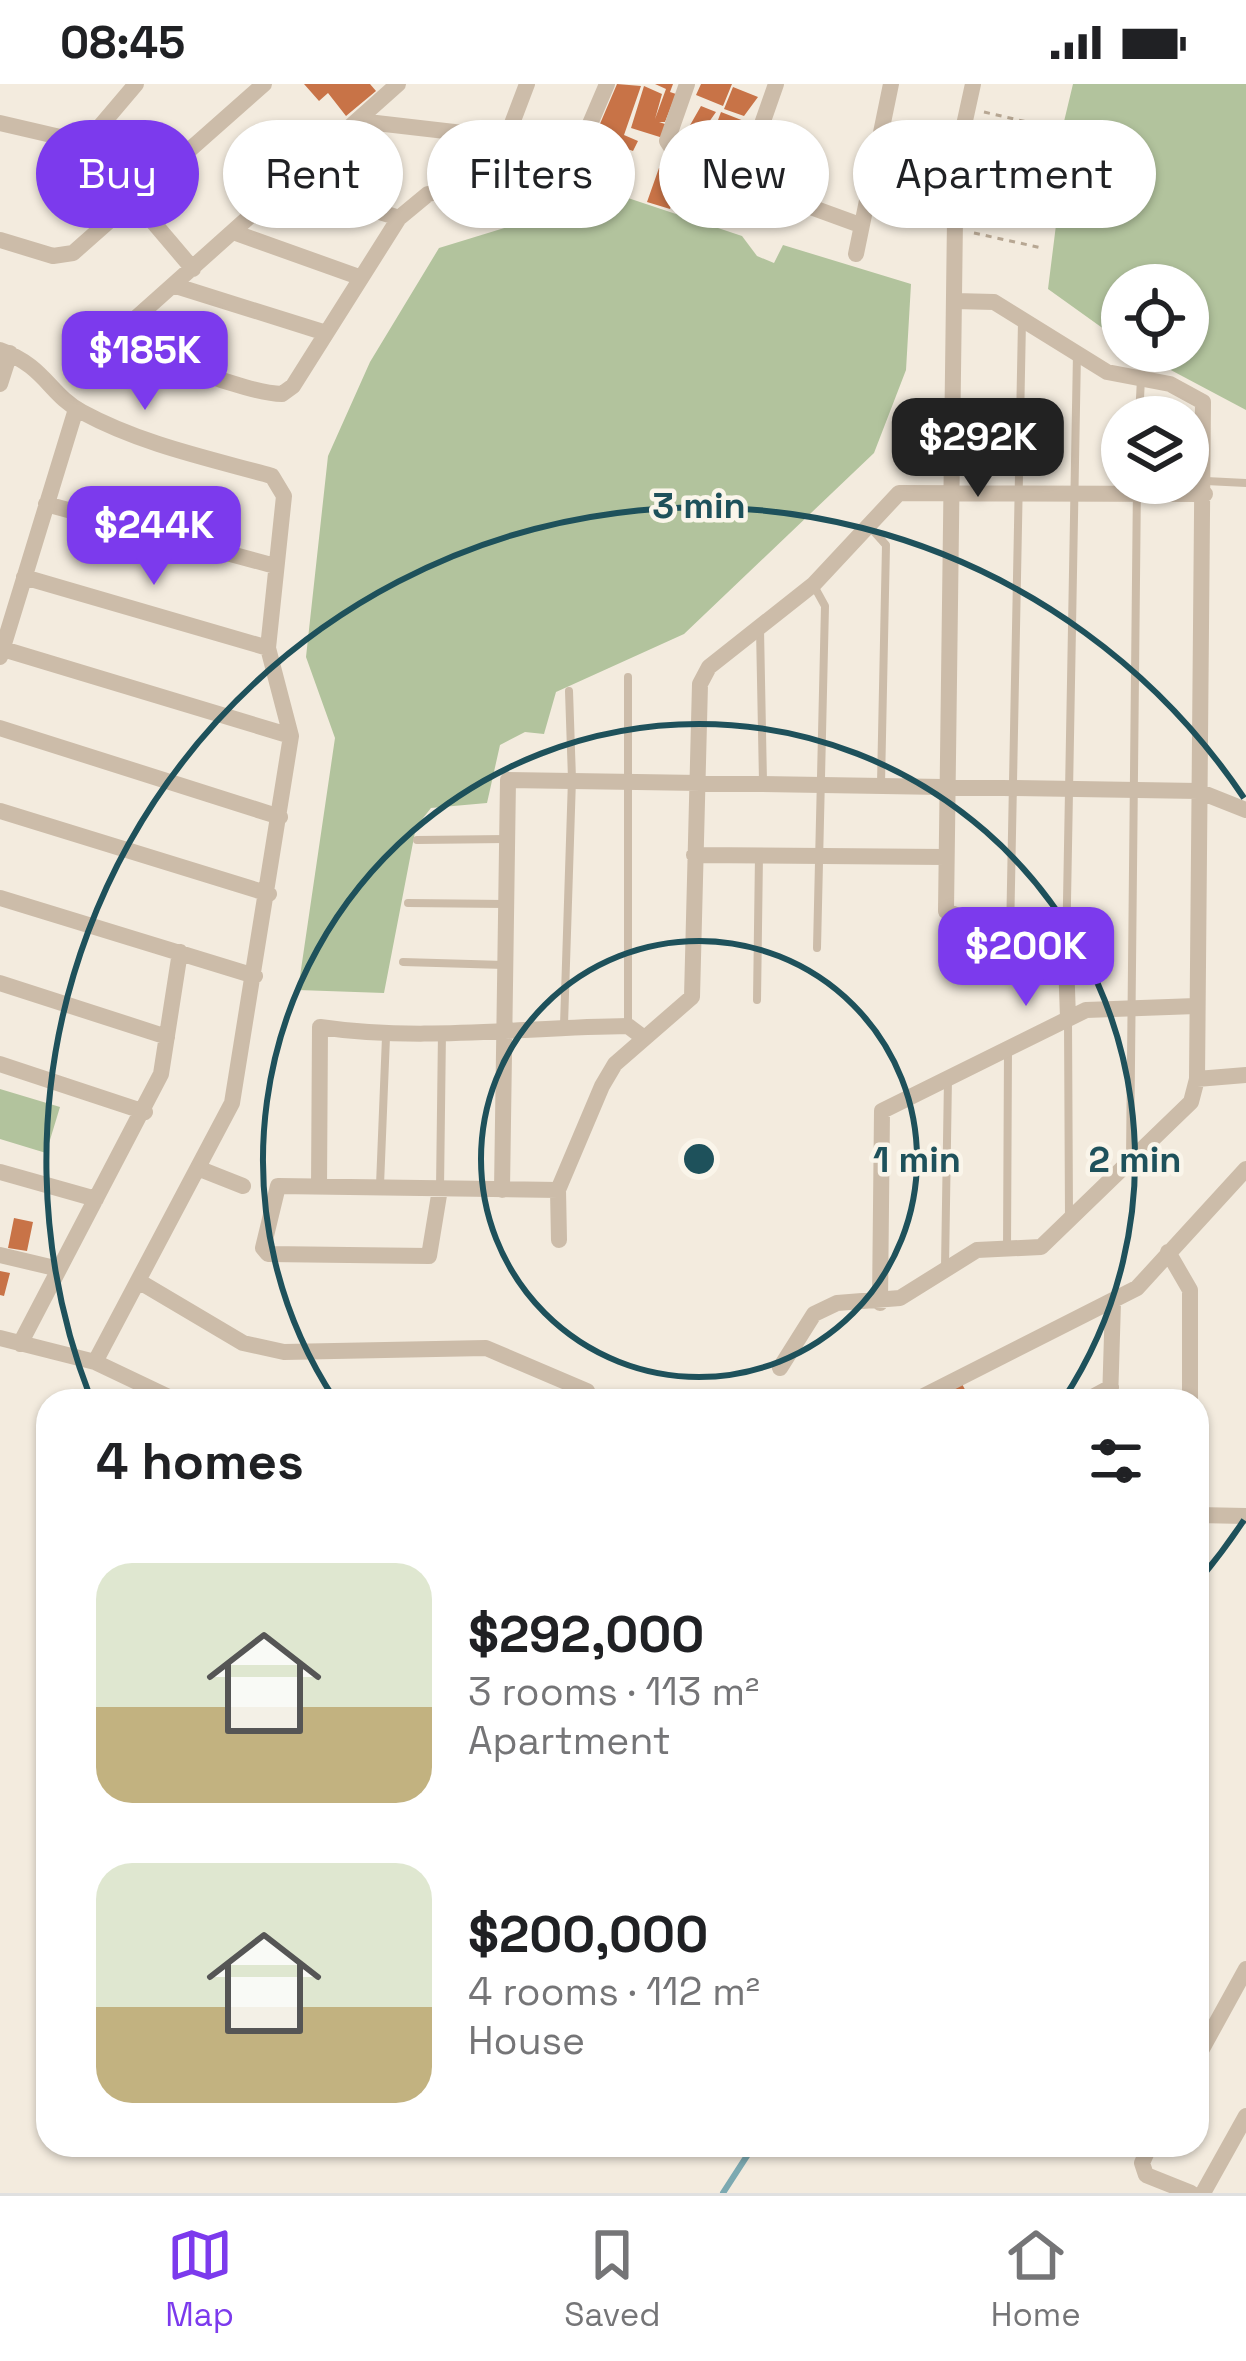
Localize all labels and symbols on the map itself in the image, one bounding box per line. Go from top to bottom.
pin: $185K [61,311,229,413]
pin: $292K [894,398,1062,500]
text: 3 min [652,483,746,529]
pin: $244K [70,486,238,588]
pin: $200K [942,907,1110,1009]
text: 1 min [873,1137,961,1183]
text: 2 min [1088,1137,1182,1183]
centre of rings [678,1138,720,1180]

